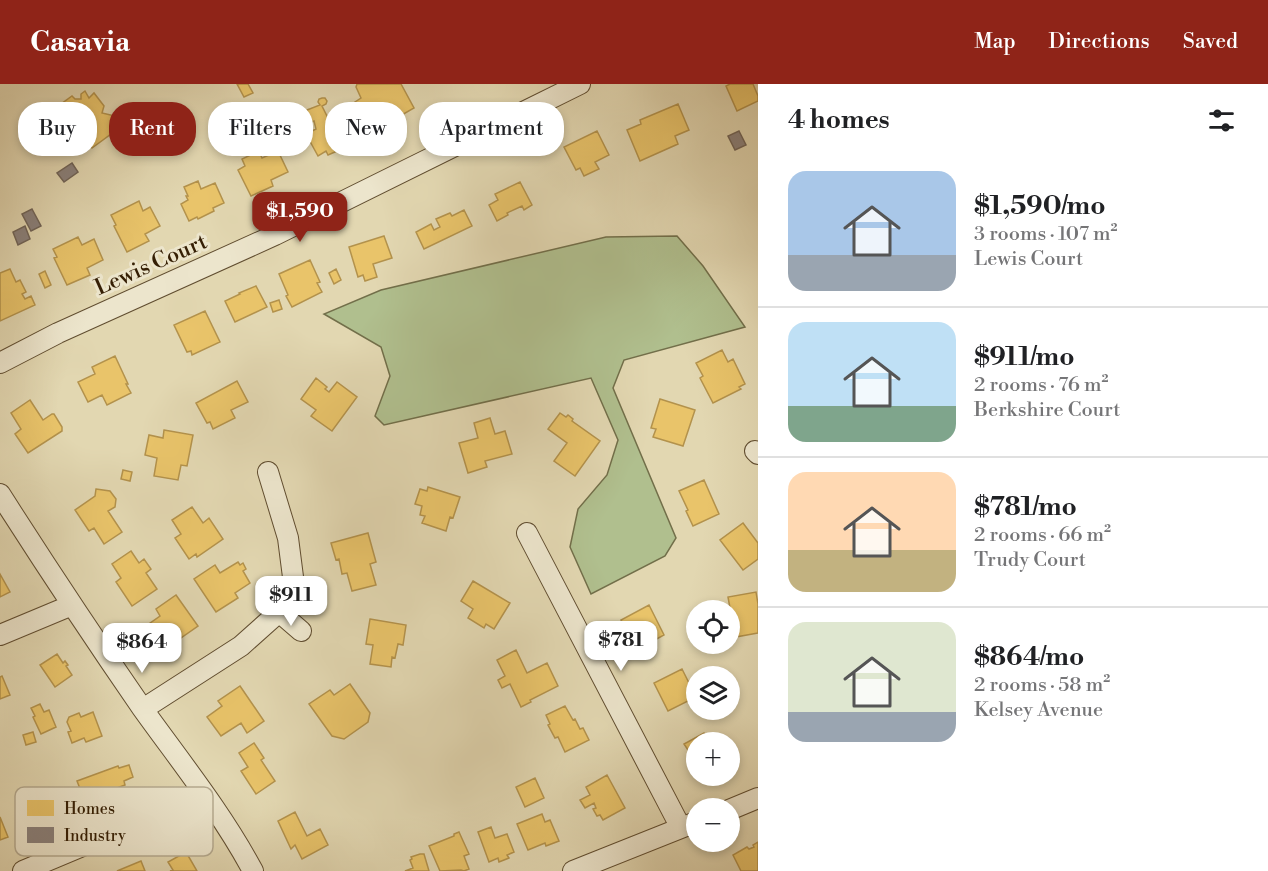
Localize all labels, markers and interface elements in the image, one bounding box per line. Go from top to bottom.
text: Casavia [30,25,130,60]
text: Map [974,29,1016,55]
text: Directions [1049,29,1150,55]
text: Saved [1183,29,1238,55]
chip: Buy [18,102,97,156]
chip: Rent [109,102,196,156]
chip: Filters [208,102,313,156]
chip: New [325,102,407,156]
chip: Apartment [419,102,564,156]
text: 4 homes [788,104,890,136]
icon: filters [1205,104,1238,137]
text: $1,590/mo [974,190,1106,222]
pin: $1,590 [251,192,349,243]
icon: home [836,195,908,267]
text: $1,590 [266,199,334,224]
text: 3 rooms · 107 m² [974,222,1118,247]
street label: Lewis Court [91,228,212,302]
text: Lewis Court [974,247,1083,272]
text: $911/mo [974,341,1075,373]
icon: home [836,346,908,418]
text: 2 rooms · 76 m² [974,373,1108,398]
text: Berkshire Court [974,398,1120,423]
text: $781/mo [974,491,1077,523]
icon: home [836,496,908,568]
text: 2 rooms · 66 m² [974,523,1111,548]
text: Trudy Court [974,548,1086,573]
pin: $911 [255,576,327,627]
text: $911 [269,583,313,608]
map controls [686,600,740,852]
button: locate [686,600,740,654]
pin: $781 [585,621,657,672]
pin: $864 [106,623,178,674]
text: $781 [598,628,644,653]
text: $864 [116,630,168,655]
text: $864/mo [974,641,1084,673]
icon: home [836,646,908,718]
button: layers [686,666,740,720]
text: 2 rooms · 58 m² [974,673,1110,698]
text: Kelsey Avenue [974,698,1103,723]
button: + [686,732,740,786]
legend [15,787,213,856]
button: − [686,798,740,852]
text: Homes [64,799,115,819]
text: Industry [64,826,126,846]

